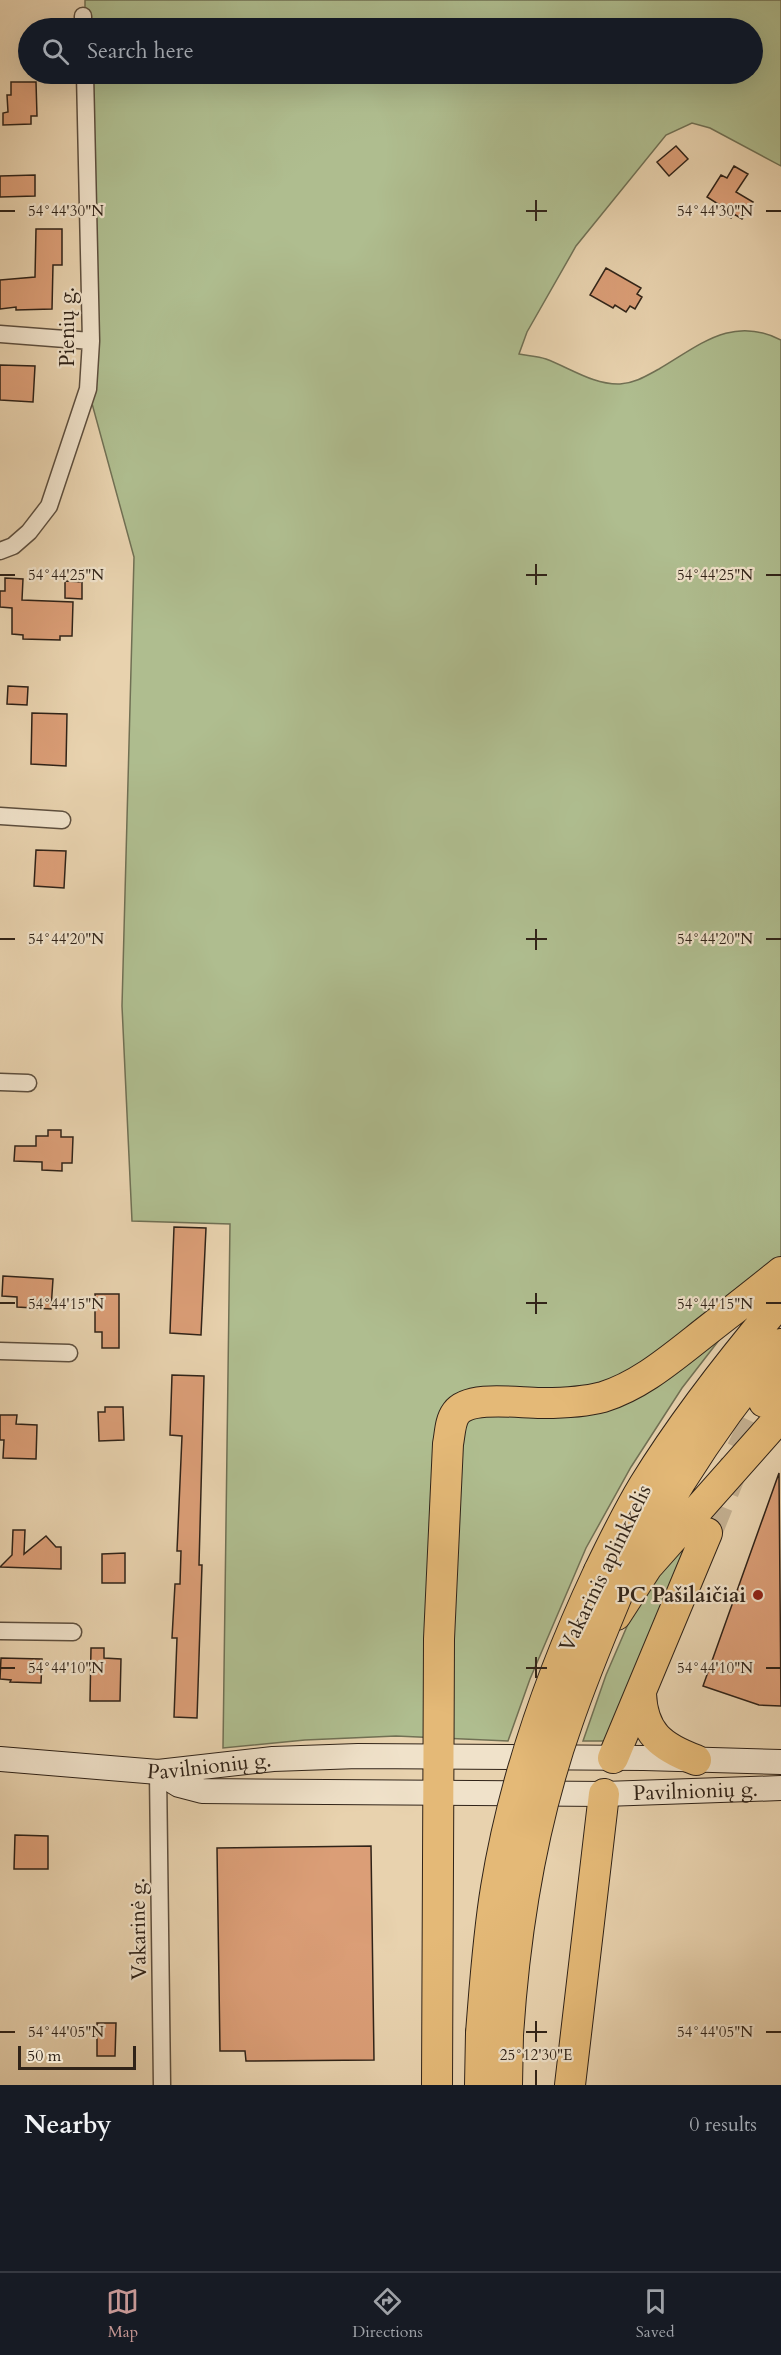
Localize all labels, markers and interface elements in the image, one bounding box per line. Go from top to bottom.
search box [18,18,763,84]
icon: search [39,35,72,68]
text: Search here [87,36,194,66]
text: 54°44'30"N [28,201,104,221]
text: 54°44'30"N [677,201,753,221]
street label: Pienių g. [53,287,82,367]
text: 54°44'25"N [28,565,104,585]
text: 54°44'25"N [677,565,753,585]
text: 54°44'20"N [28,929,104,949]
text: 54°44'20"N [677,929,753,949]
text: 54°44'15"N [28,1294,104,1314]
text: 54°44'15"N [677,1294,753,1314]
street label: Vakarinis aplinkkelis [552,1480,659,1657]
place label: PC Pašilaičiai [616,1581,746,1610]
marker: PC Pašilaičiai [751,1588,765,1602]
text: 54°44'10"N [28,1658,104,1678]
text: 54°44'10"N [677,1658,753,1678]
street label: Pavilnionių g. [146,1745,273,1787]
street label: Pavilnionių g. [633,1775,758,1808]
street label: Vakarinė g. [123,1878,154,1980]
text: 54°44'05"N [28,2022,104,2042]
text: 54°44'05"N [677,2022,753,2042]
scale bar [18,2043,136,2070]
text: 50 m [27,2045,61,2067]
text: 25°12'30"E [500,2045,572,2065]
text: Nearby [24,2107,112,2142]
text: 0 results [689,2111,757,2138]
tab: Map [106,2285,139,2343]
tab: Directions [352,2285,423,2343]
tab: Saved [636,2285,675,2343]

